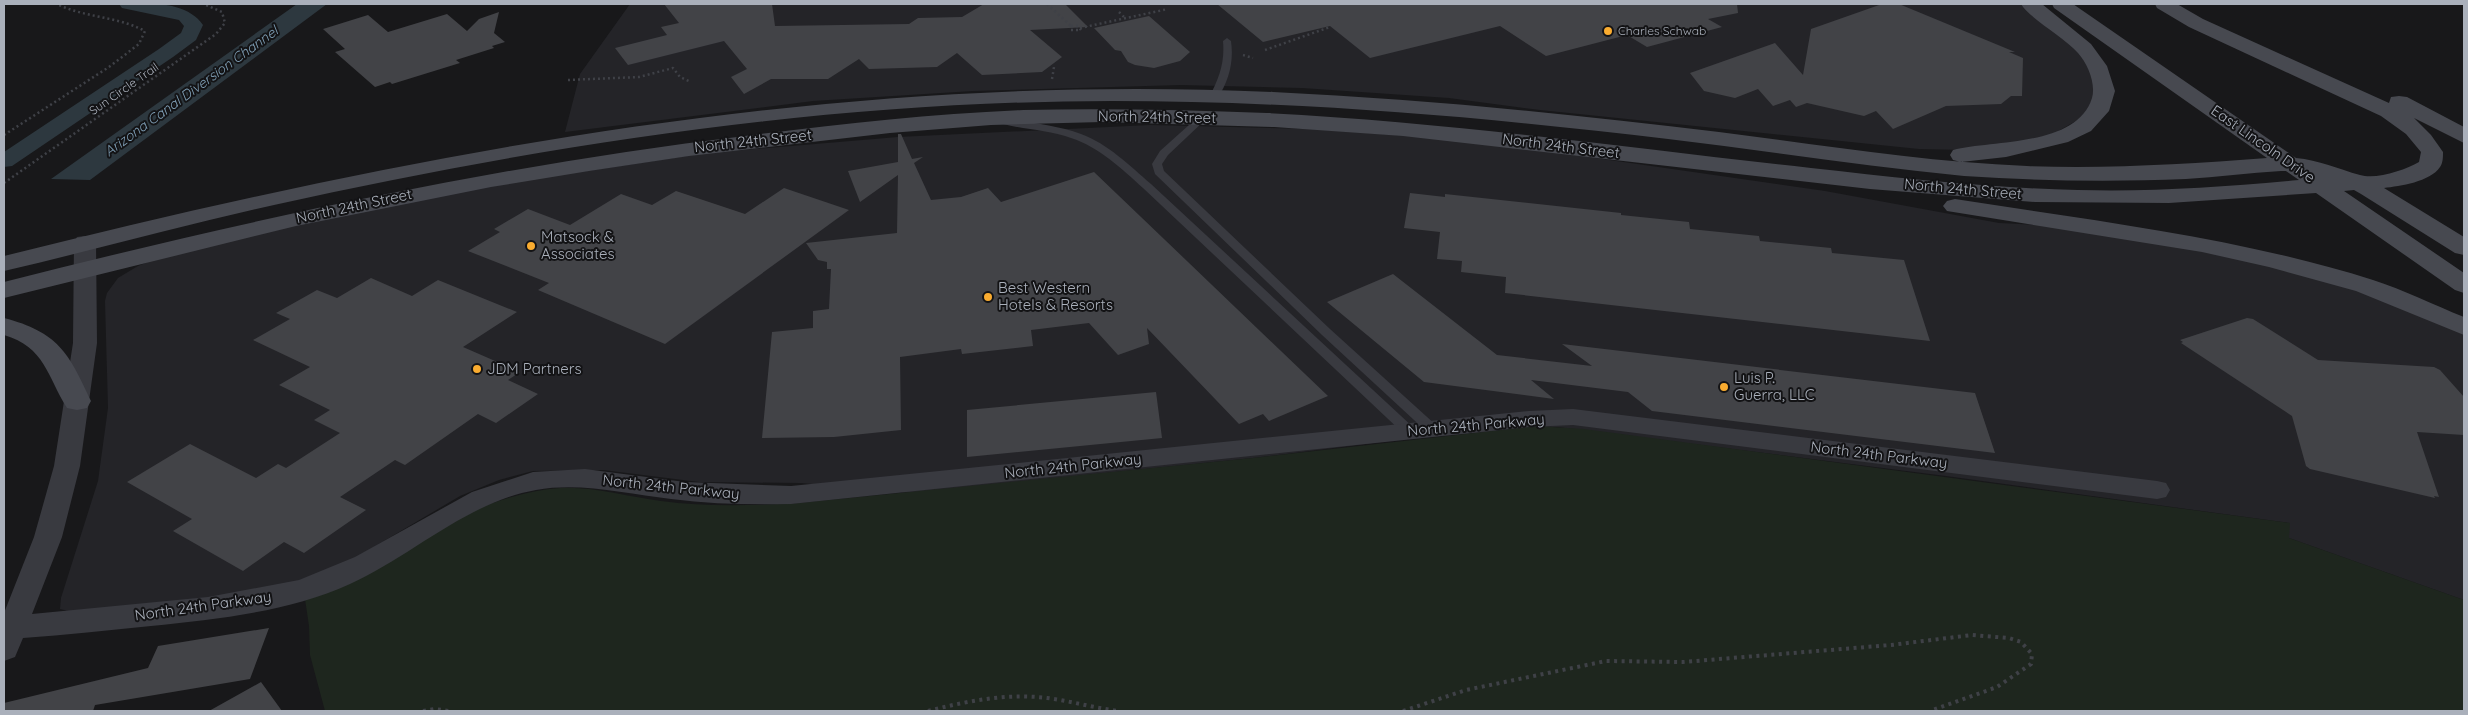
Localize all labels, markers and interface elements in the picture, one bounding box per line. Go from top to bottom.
water label: Arizona Canal Diversion Channel [101,21,283,160]
place label: Charles Schwab [1618,23,1706,38]
marker: Charles Schwab [1602,25,1614,37]
street label: Sun Circle Trail [86,59,161,118]
street label: East Lincoln Drive [2208,101,2319,187]
street label: North 24th Street [1098,106,1216,127]
street label: North 24th Street [693,125,813,156]
street label: North 24th Street [1501,129,1621,162]
street label: North 24th Street [1903,174,2023,203]
street label: North 24th Street [294,184,414,227]
place label: Matsock & Associates [541,227,614,263]
marker: Matsock & Associates [525,240,537,252]
place label: Best Western Hotels & Resorts [998,278,1113,314]
marker: Best Western Hotels & Resorts [982,291,994,303]
place label: JDM Partners [487,359,582,378]
marker: JDM Partners [471,363,483,375]
place label: Luis P. Guerra, LLC [1734,368,1815,404]
marker: Luis P. Guerra, LLC [1718,381,1730,393]
street label: North 24th Parkway [1406,409,1545,440]
street label: North 24th Parkway [1809,437,1949,472]
street label: North 24th Parkway [1003,449,1142,482]
street label: North 24th Parkway [602,470,741,503]
street label: North 24th Parkway [133,587,273,625]

